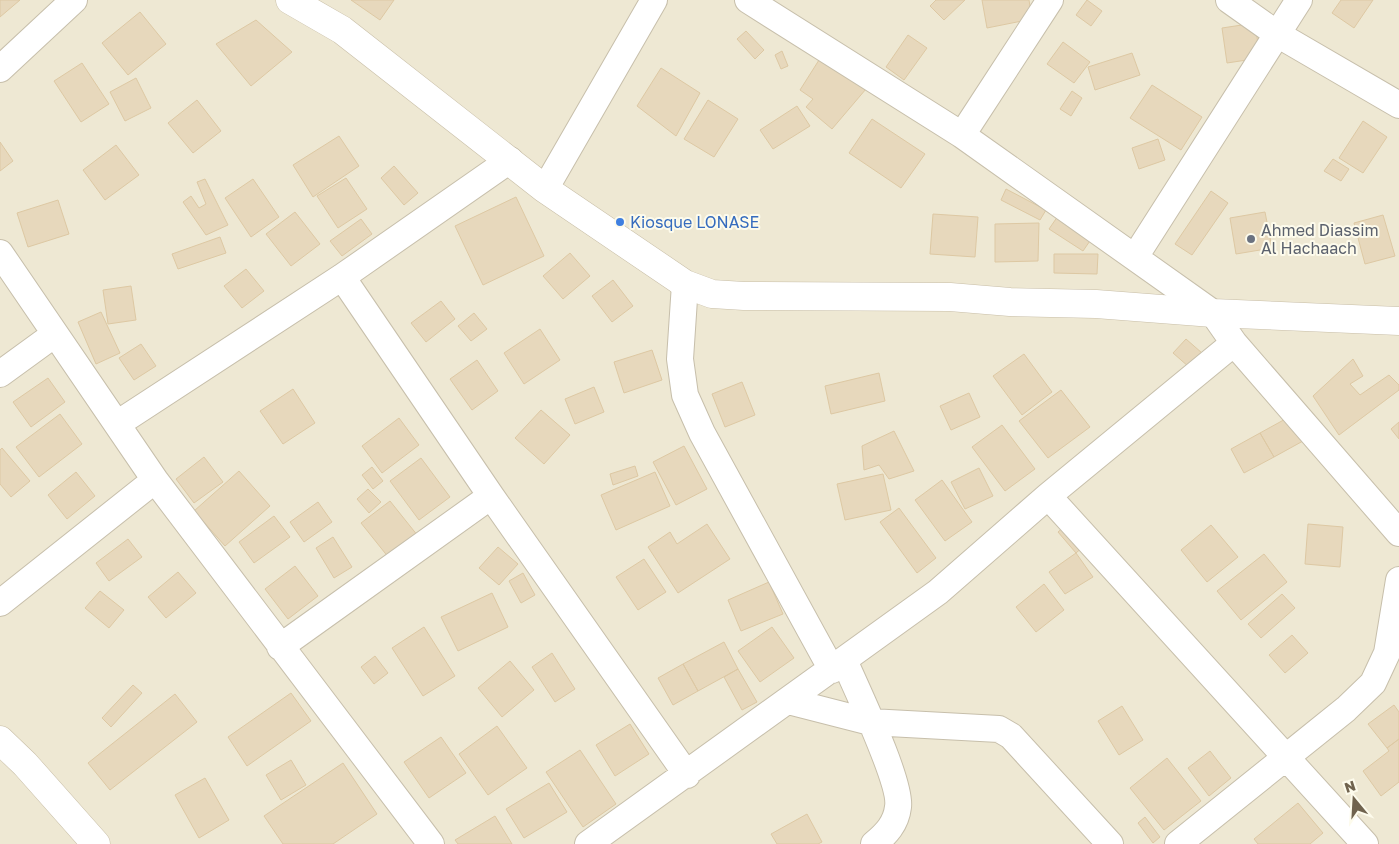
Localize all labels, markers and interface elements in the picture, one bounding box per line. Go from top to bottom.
place label: Kiosque LONASE [630,212,759,232]
marker: Kiosque LONASE [614,216,626,228]
place label: Ahmed Diassim Al Hachaach [1261,220,1379,258]
marker: Ahmed Diassim Al Hachaach [1245,233,1257,245]
north arrow [1329,774,1379,824]
text: N [1342,776,1358,796]

